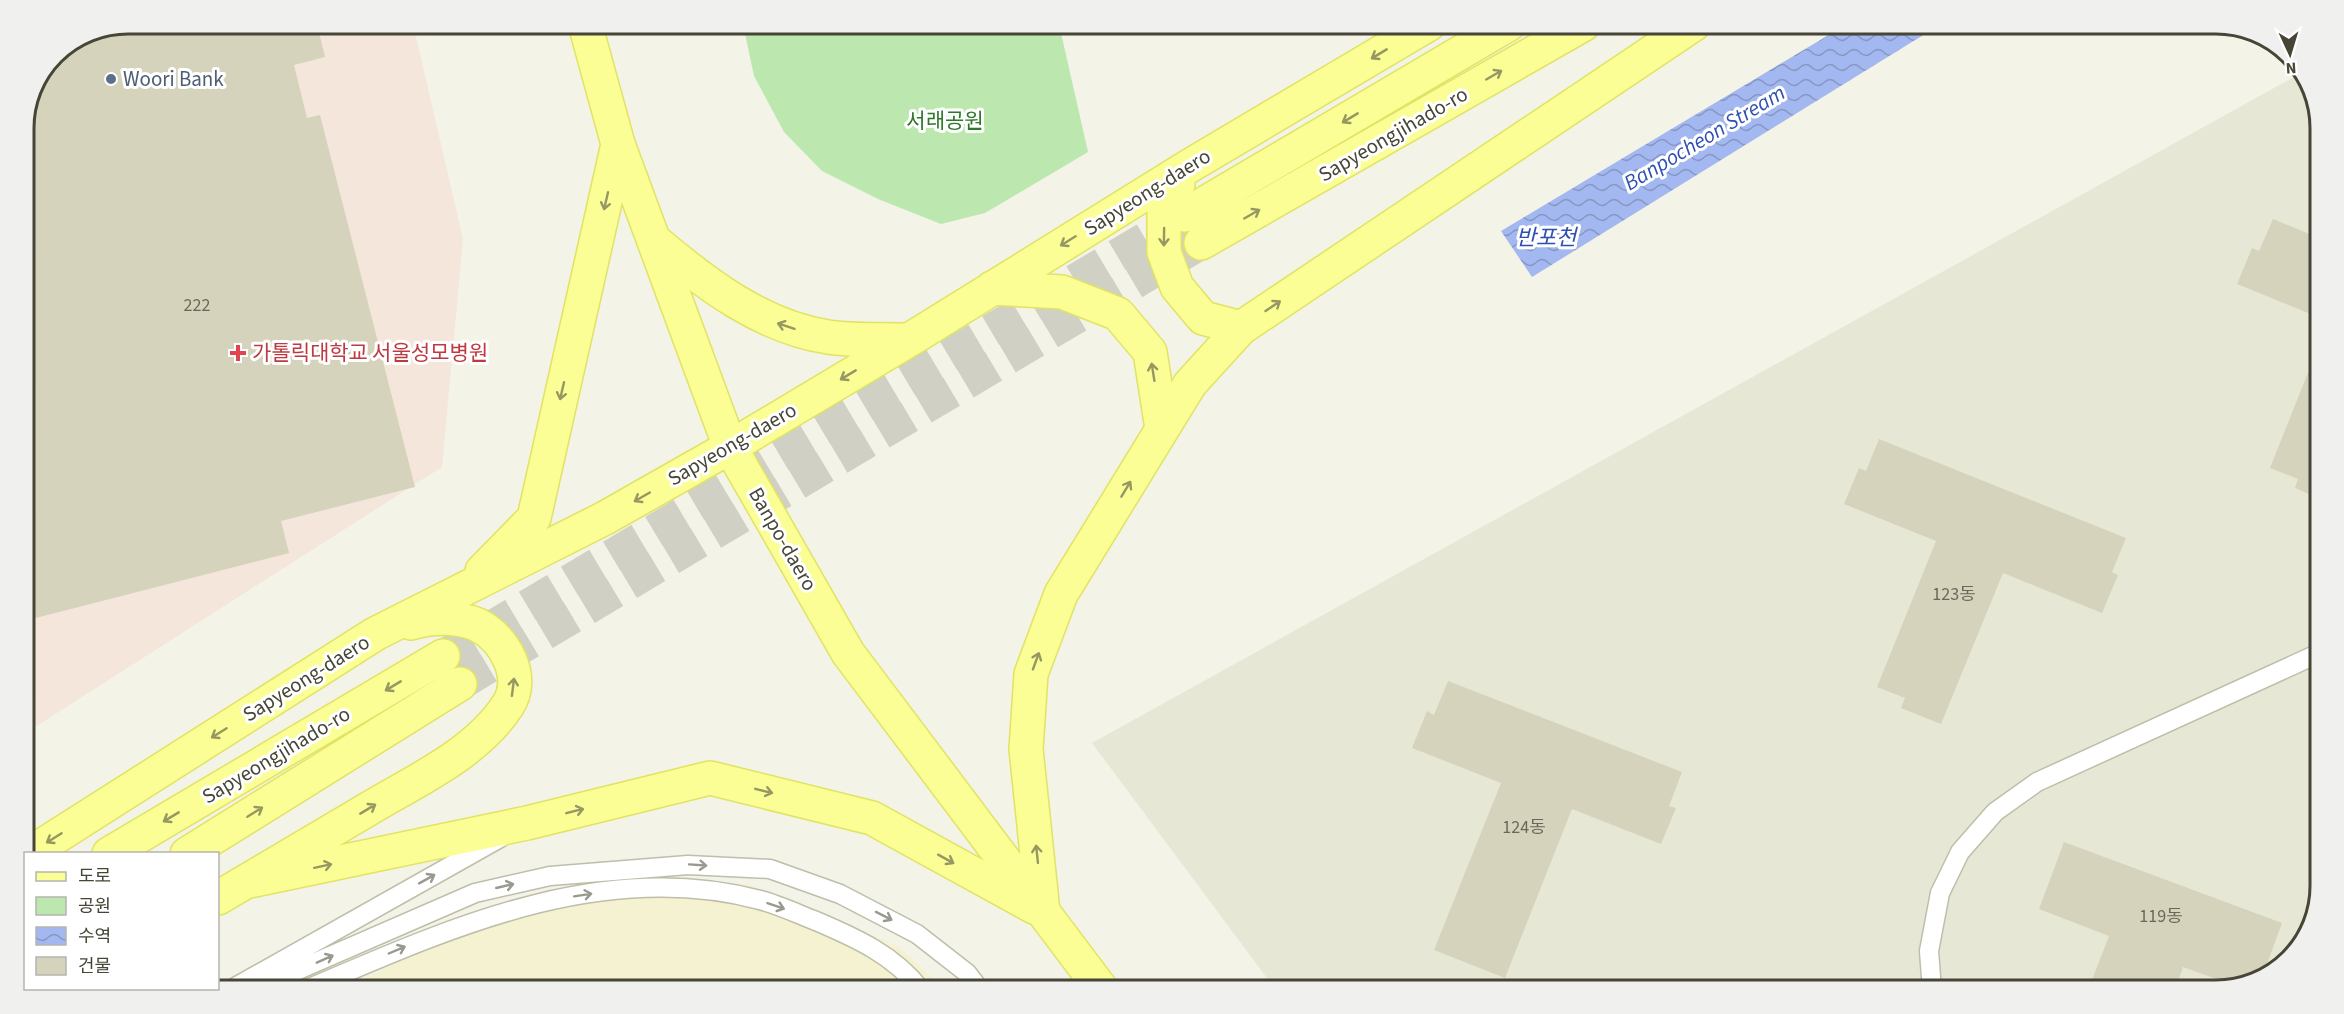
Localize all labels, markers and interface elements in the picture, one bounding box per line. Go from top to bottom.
north arrow [2260,24,2320,84]
one-way arrow [1371,48,1388,60]
text: N [2285,57,2297,79]
place label: Woori Bank [123,64,224,94]
one-way arrow [1485,69,1502,81]
marker: Woori Bank [104,72,118,86]
water label: Banpocheon Stream [1618,77,1791,199]
street label: Sapyeongjihado-ro [1313,79,1473,189]
park label: 서래공원 [906,106,984,136]
one-way arrow [1342,112,1359,124]
street label: Sapyeong-daero [1078,141,1216,243]
one-way arrow [599,191,611,210]
one-way arrow [1243,208,1260,220]
water label: 반포천 [1516,222,1579,254]
one-way arrow [1158,226,1170,246]
one-way arrow [1060,236,1077,248]
house number: 222 [184,293,210,318]
one-way arrow [1264,300,1281,312]
one-way arrow [777,319,796,330]
place label: 가톨릭대학교 서울성모병원 [252,338,488,368]
marker: 가톨릭대학교 서울성모병원 [229,344,247,362]
one-way arrow [1147,362,1158,382]
one-way arrow [840,370,857,382]
one-way arrow [556,381,568,400]
street label: Sapyeong-daero [662,395,802,493]
one-way arrow [1119,480,1132,497]
street label: Banpo-daero [741,482,825,596]
one-way arrow [634,491,651,503]
house number: 123동 [1932,582,1976,607]
street label: Sapyeong-daero [237,627,375,729]
one-way arrow [1031,652,1042,671]
one-way arrow [508,678,519,697]
one-way arrow [385,680,402,692]
street label: Sapyeongjihado-ro [196,699,356,811]
one-way arrow [211,728,228,740]
one-way arrow [755,786,774,798]
one-way arrow [359,803,376,815]
one-way arrow [246,805,263,817]
one-way arrow [565,805,584,817]
one-way arrow [163,811,180,823]
house number: 124동 [1502,815,1546,840]
one-way arrow [46,832,63,844]
one-way arrow [1031,845,1042,865]
legend [24,852,219,990]
one-way arrow [937,853,954,865]
one-way arrow [313,859,332,871]
one-way arrow [688,860,708,871]
text: 도로 [78,864,111,889]
one-way arrow [418,873,435,885]
one-way arrow [495,880,514,891]
one-way arrow [573,889,593,900]
text: 공원 [78,894,111,919]
one-way arrow [766,901,785,912]
house number: 119동 [2139,904,2183,929]
one-way arrow [874,911,892,923]
text: 수역 [78,924,111,949]
one-way arrow [388,944,406,955]
one-way arrow [315,952,333,964]
text: 건물 [78,954,111,979]

